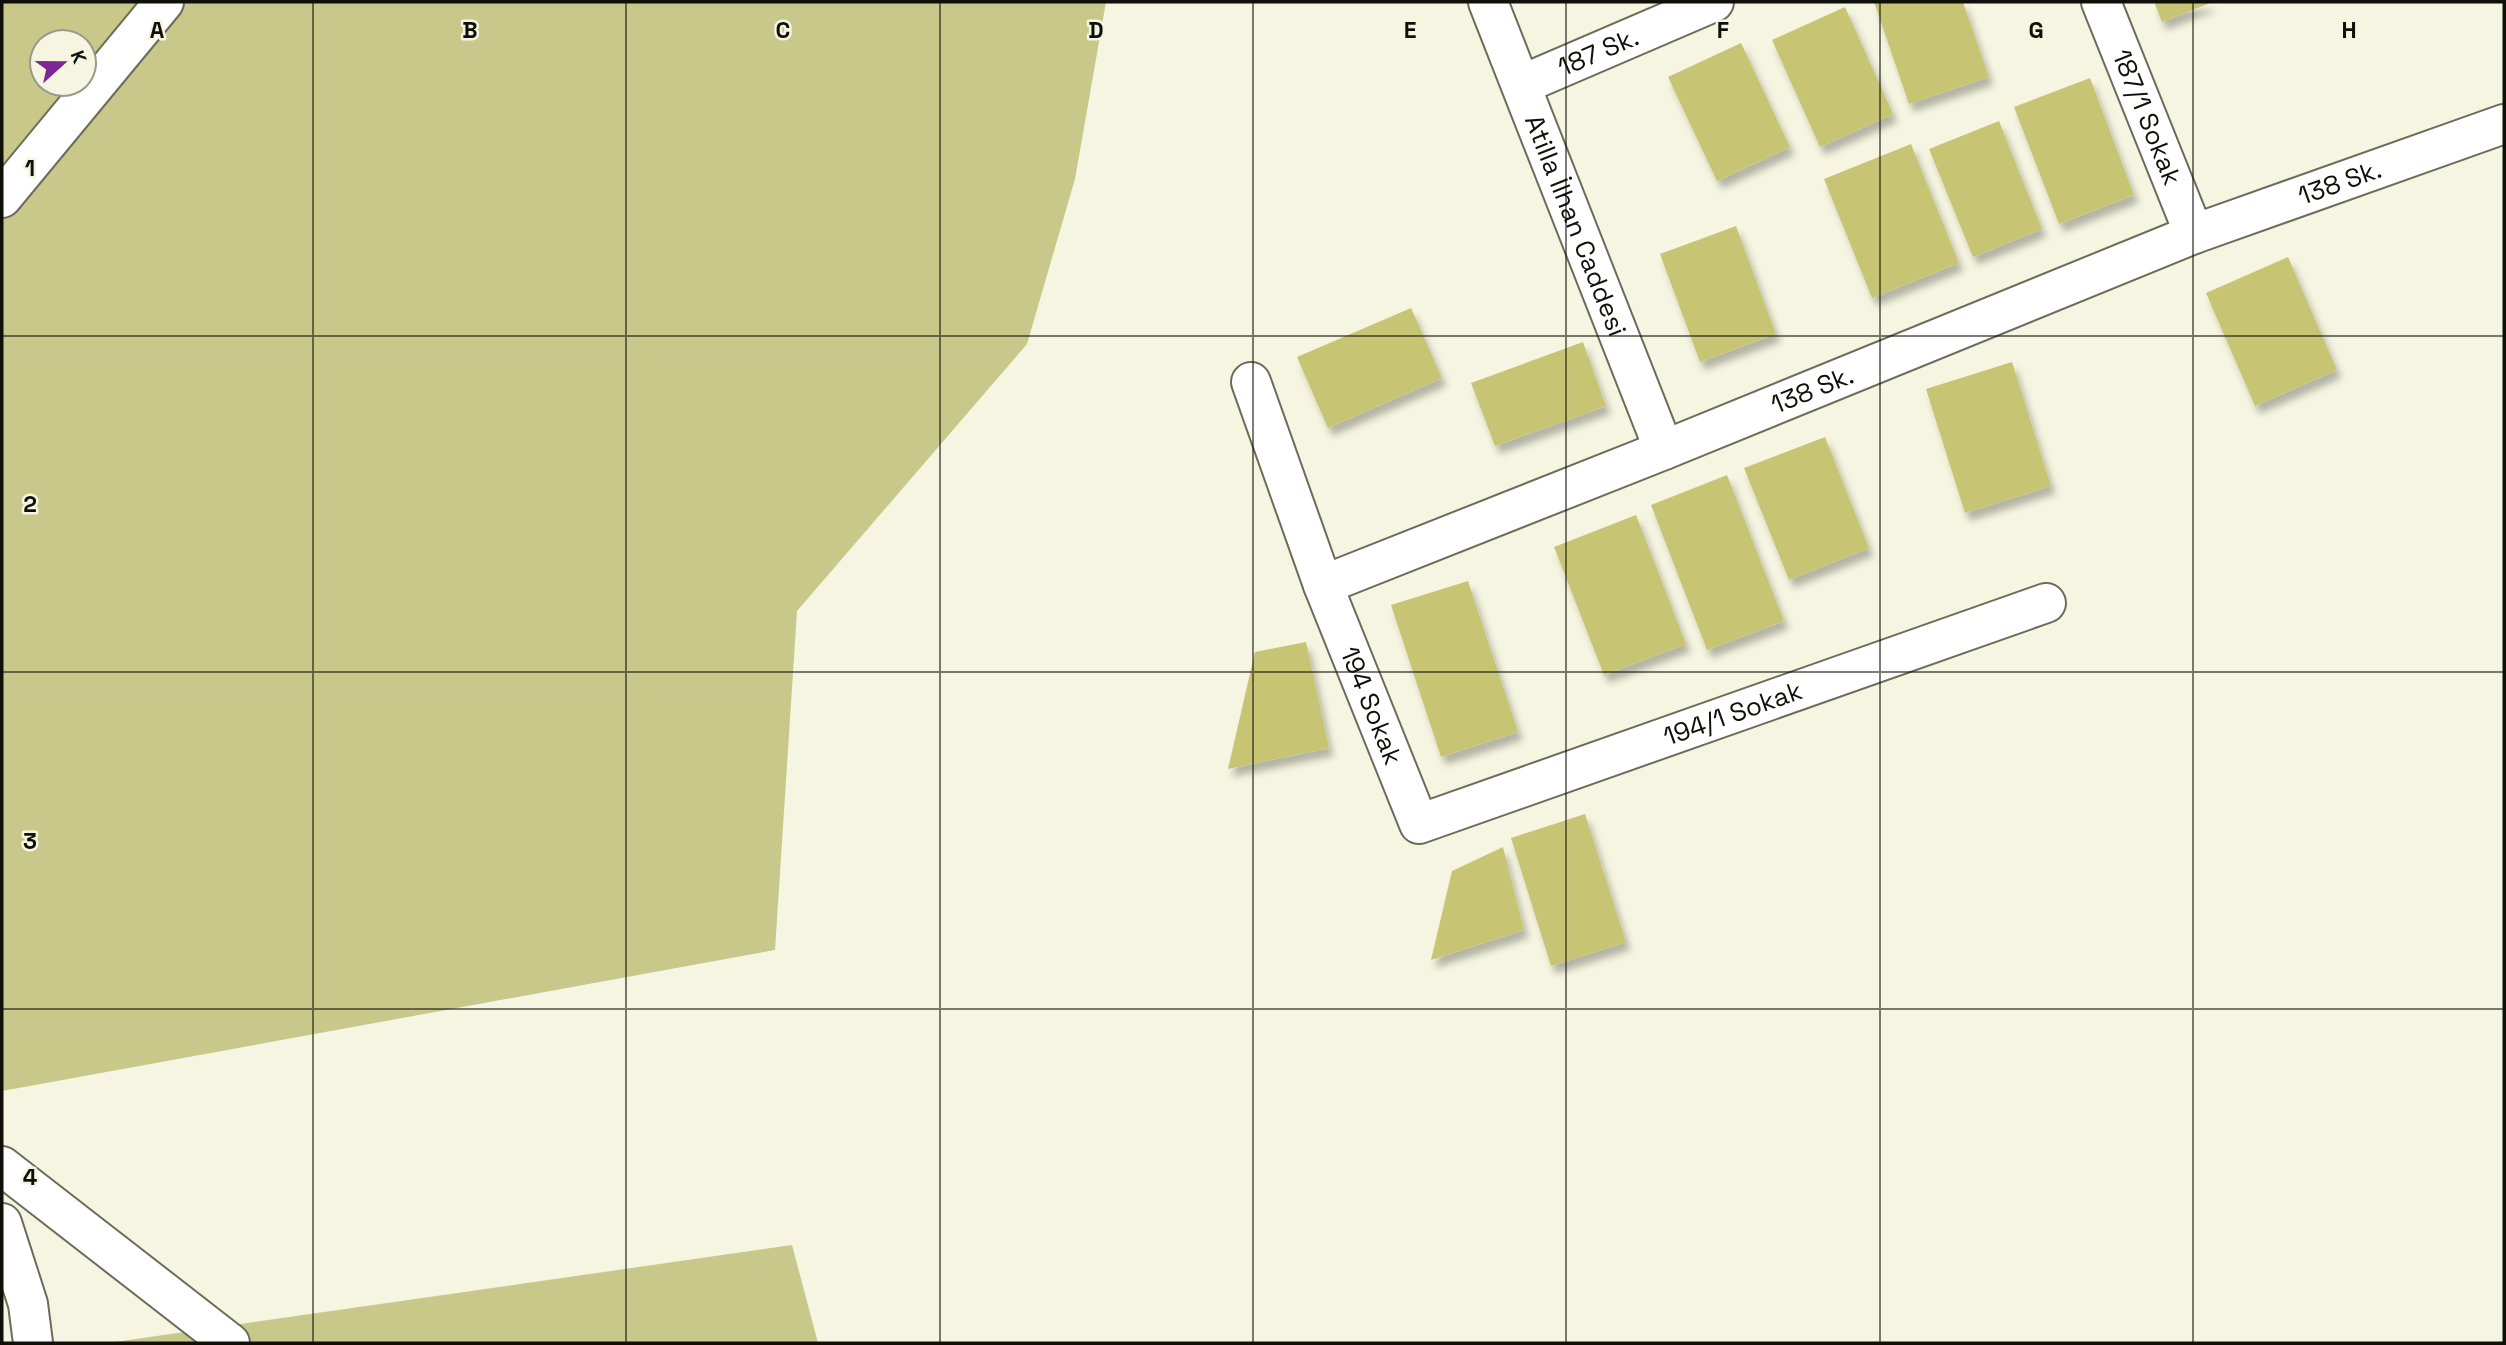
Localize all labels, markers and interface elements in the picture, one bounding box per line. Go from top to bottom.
text: A [150,15,165,45]
text: B [462,15,478,45]
text: C [776,15,790,45]
text: D [1088,15,1104,45]
text: E [1404,15,1416,45]
text: F [1717,15,1729,45]
text: G [2028,15,2044,45]
text: H [2341,15,2357,45]
street label: 187 Sk. [1553,19,1644,84]
north arrow [28,28,98,98]
street label: 187/1 Sokak [2105,44,2190,190]
text: K [65,47,92,67]
street label: Atilla İlhan Caddesi [1517,110,1635,341]
street label: 138 Sk. [2293,152,2386,213]
text: 1 [25,153,35,183]
street label: 138 Sk. [1766,358,1858,422]
text: 2 [23,489,37,519]
street label: 194 Sokak [1332,642,1410,770]
street label: 194/1 Sokak [1659,673,1807,754]
text: 3 [23,826,37,856]
text: 4 [23,1162,38,1192]

